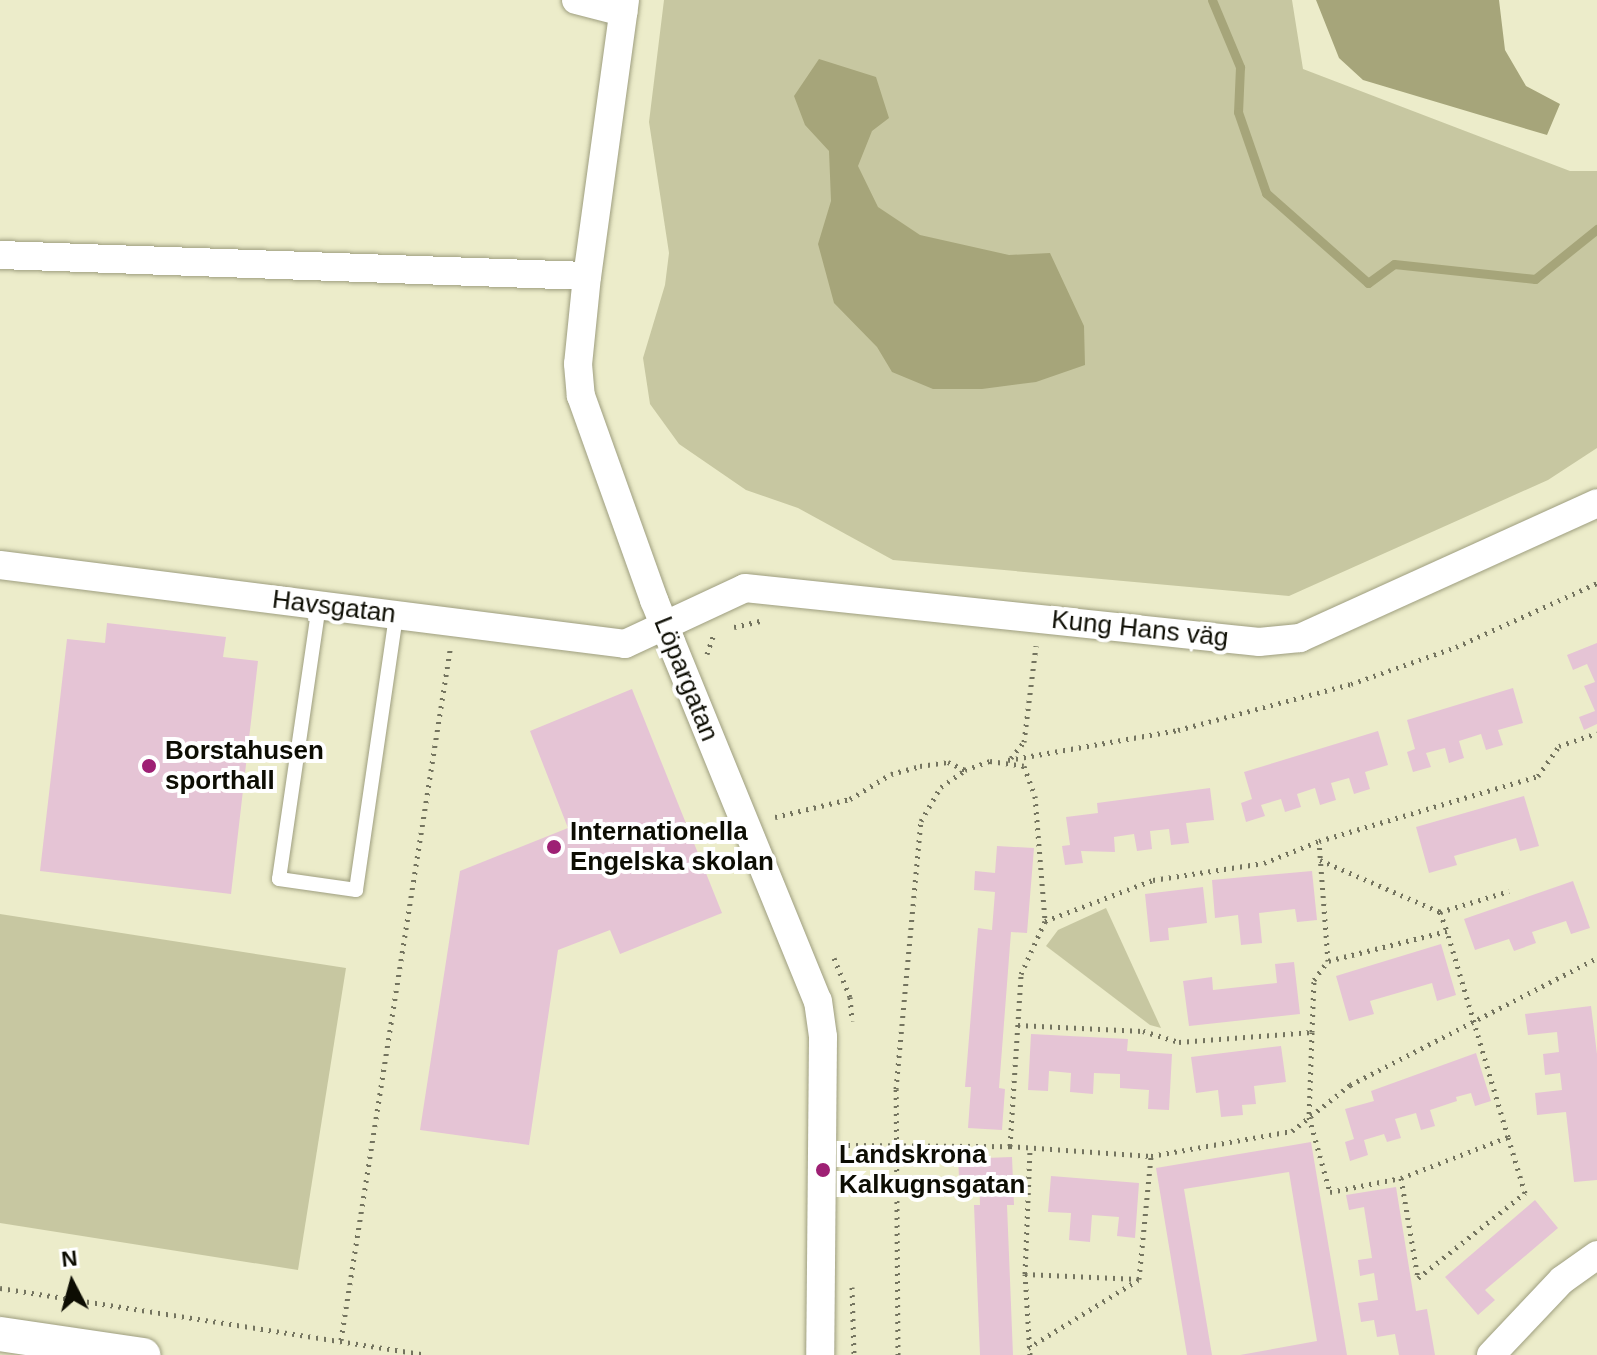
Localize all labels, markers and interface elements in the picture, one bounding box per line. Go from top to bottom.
street label: Havsgatan [270,584,398,630]
street label: Kung Hans väg [1050,604,1230,654]
street label: Löpargatan [647,612,725,746]
place label: Borstahusen sporthall [165,735,324,796]
marker: Borstahusen sporthall [140,757,158,775]
place label: Internationella Engelska skolan [570,816,774,878]
marker: Internationella Engelska skolan [545,838,563,856]
place label: Landskrona Kalkugnsgatan [839,1139,1025,1200]
marker: Landskrona Kalkugnsgatan [814,1161,832,1179]
north arrow [32,1243,112,1323]
text: N [60,1245,79,1272]

